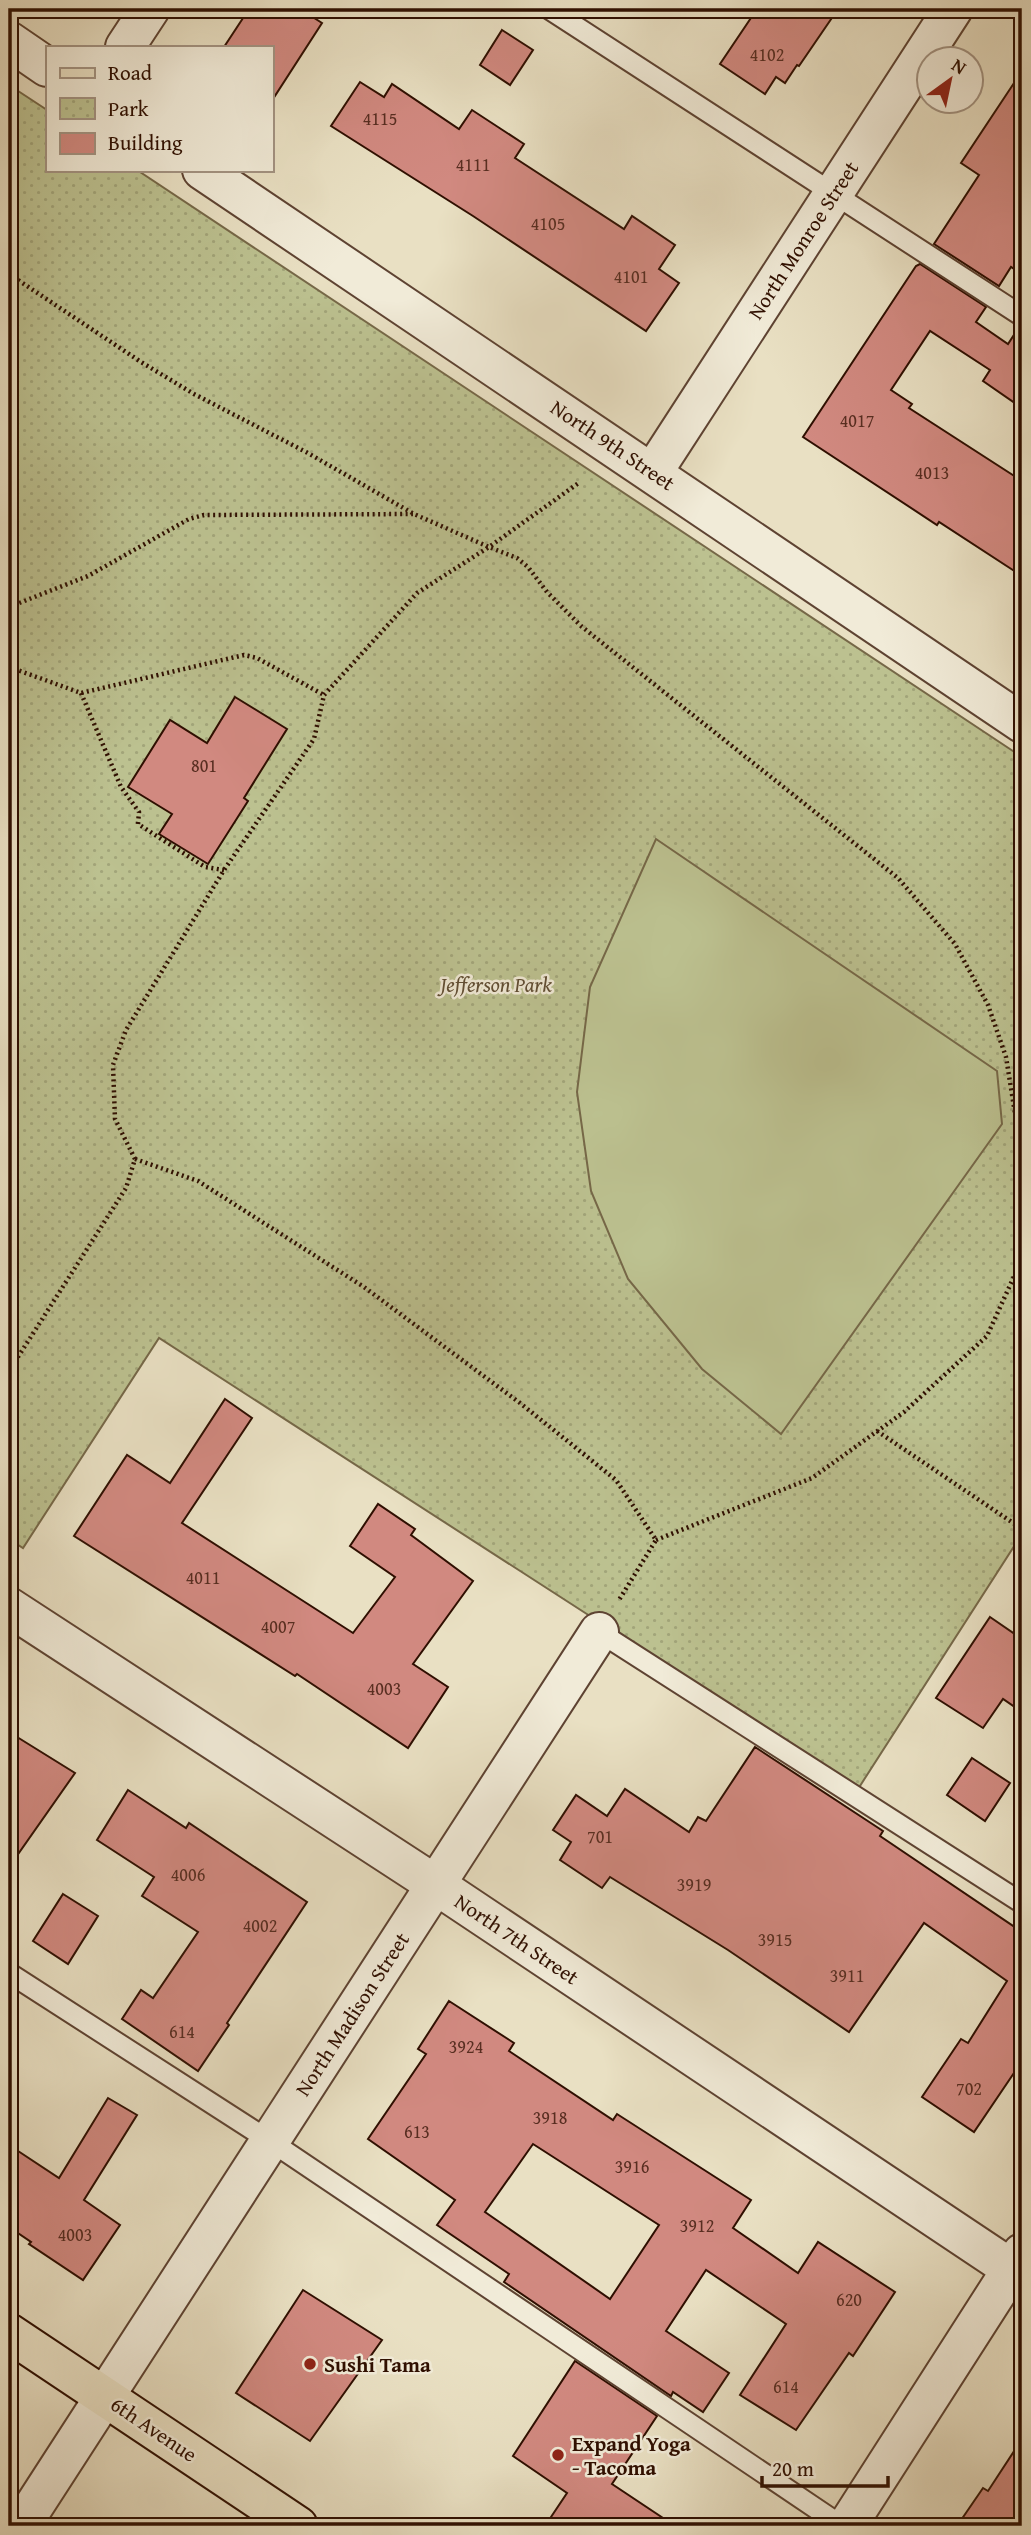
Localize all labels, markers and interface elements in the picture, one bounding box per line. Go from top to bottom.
house number: 4102 [750,41,784,68]
legend [46,46,273,172]
north arrow [916,46,986,116]
text: N [946,51,972,81]
text: Road [108,57,153,88]
text: Park [108,93,149,124]
house number: 4115 [363,105,397,132]
text: Building [108,127,183,158]
house number: 4111 [456,151,490,178]
street label: North Monroe Street [740,154,866,325]
house number: 4105 [531,210,565,237]
house number: 4101 [614,263,648,290]
street label: North 9th Street [545,392,682,498]
house number: 4017 [840,407,874,434]
house number: 4013 [915,459,949,486]
house number: 801 [191,752,217,779]
park label: Jefferson Park [437,969,552,1000]
house number: 4011 [186,1564,220,1591]
house number: 4007 [261,1613,295,1640]
house number: 4003 [367,1675,401,1702]
house number: 701 [587,1823,613,1850]
house number: 4006 [171,1861,205,1888]
house number: 3919 [677,1871,711,1898]
street label: North 7th Street [449,1886,586,1992]
house number: 4002 [243,1912,277,1939]
street label: North Madison Street [287,1925,417,2102]
house number: 3915 [758,1926,792,1953]
house number: 3911 [830,1962,864,1989]
house number: 614 [169,2018,195,2045]
house number: 3924 [449,2033,483,2060]
house number: 702 [956,2075,982,2102]
house number: 3918 [533,2104,567,2131]
house number: 613 [404,2118,430,2145]
house number: 3916 [615,2153,649,2180]
house number: 3912 [680,2212,714,2239]
house number: 4003 [58,2221,92,2248]
house number: 620 [836,2286,862,2313]
place label: Sushi Tama [324,2349,431,2380]
marker: Sushi Tama [302,2356,318,2372]
house number: 614 [773,2373,799,2400]
street label: 6th Avenue [105,2389,204,2469]
place label: Expand Yoga - Tacoma [572,2428,691,2483]
scale bar [762,2444,888,2488]
marker: Expand Yoga - Tacoma [550,2447,566,2463]
text: 20 m [772,2453,814,2484]

